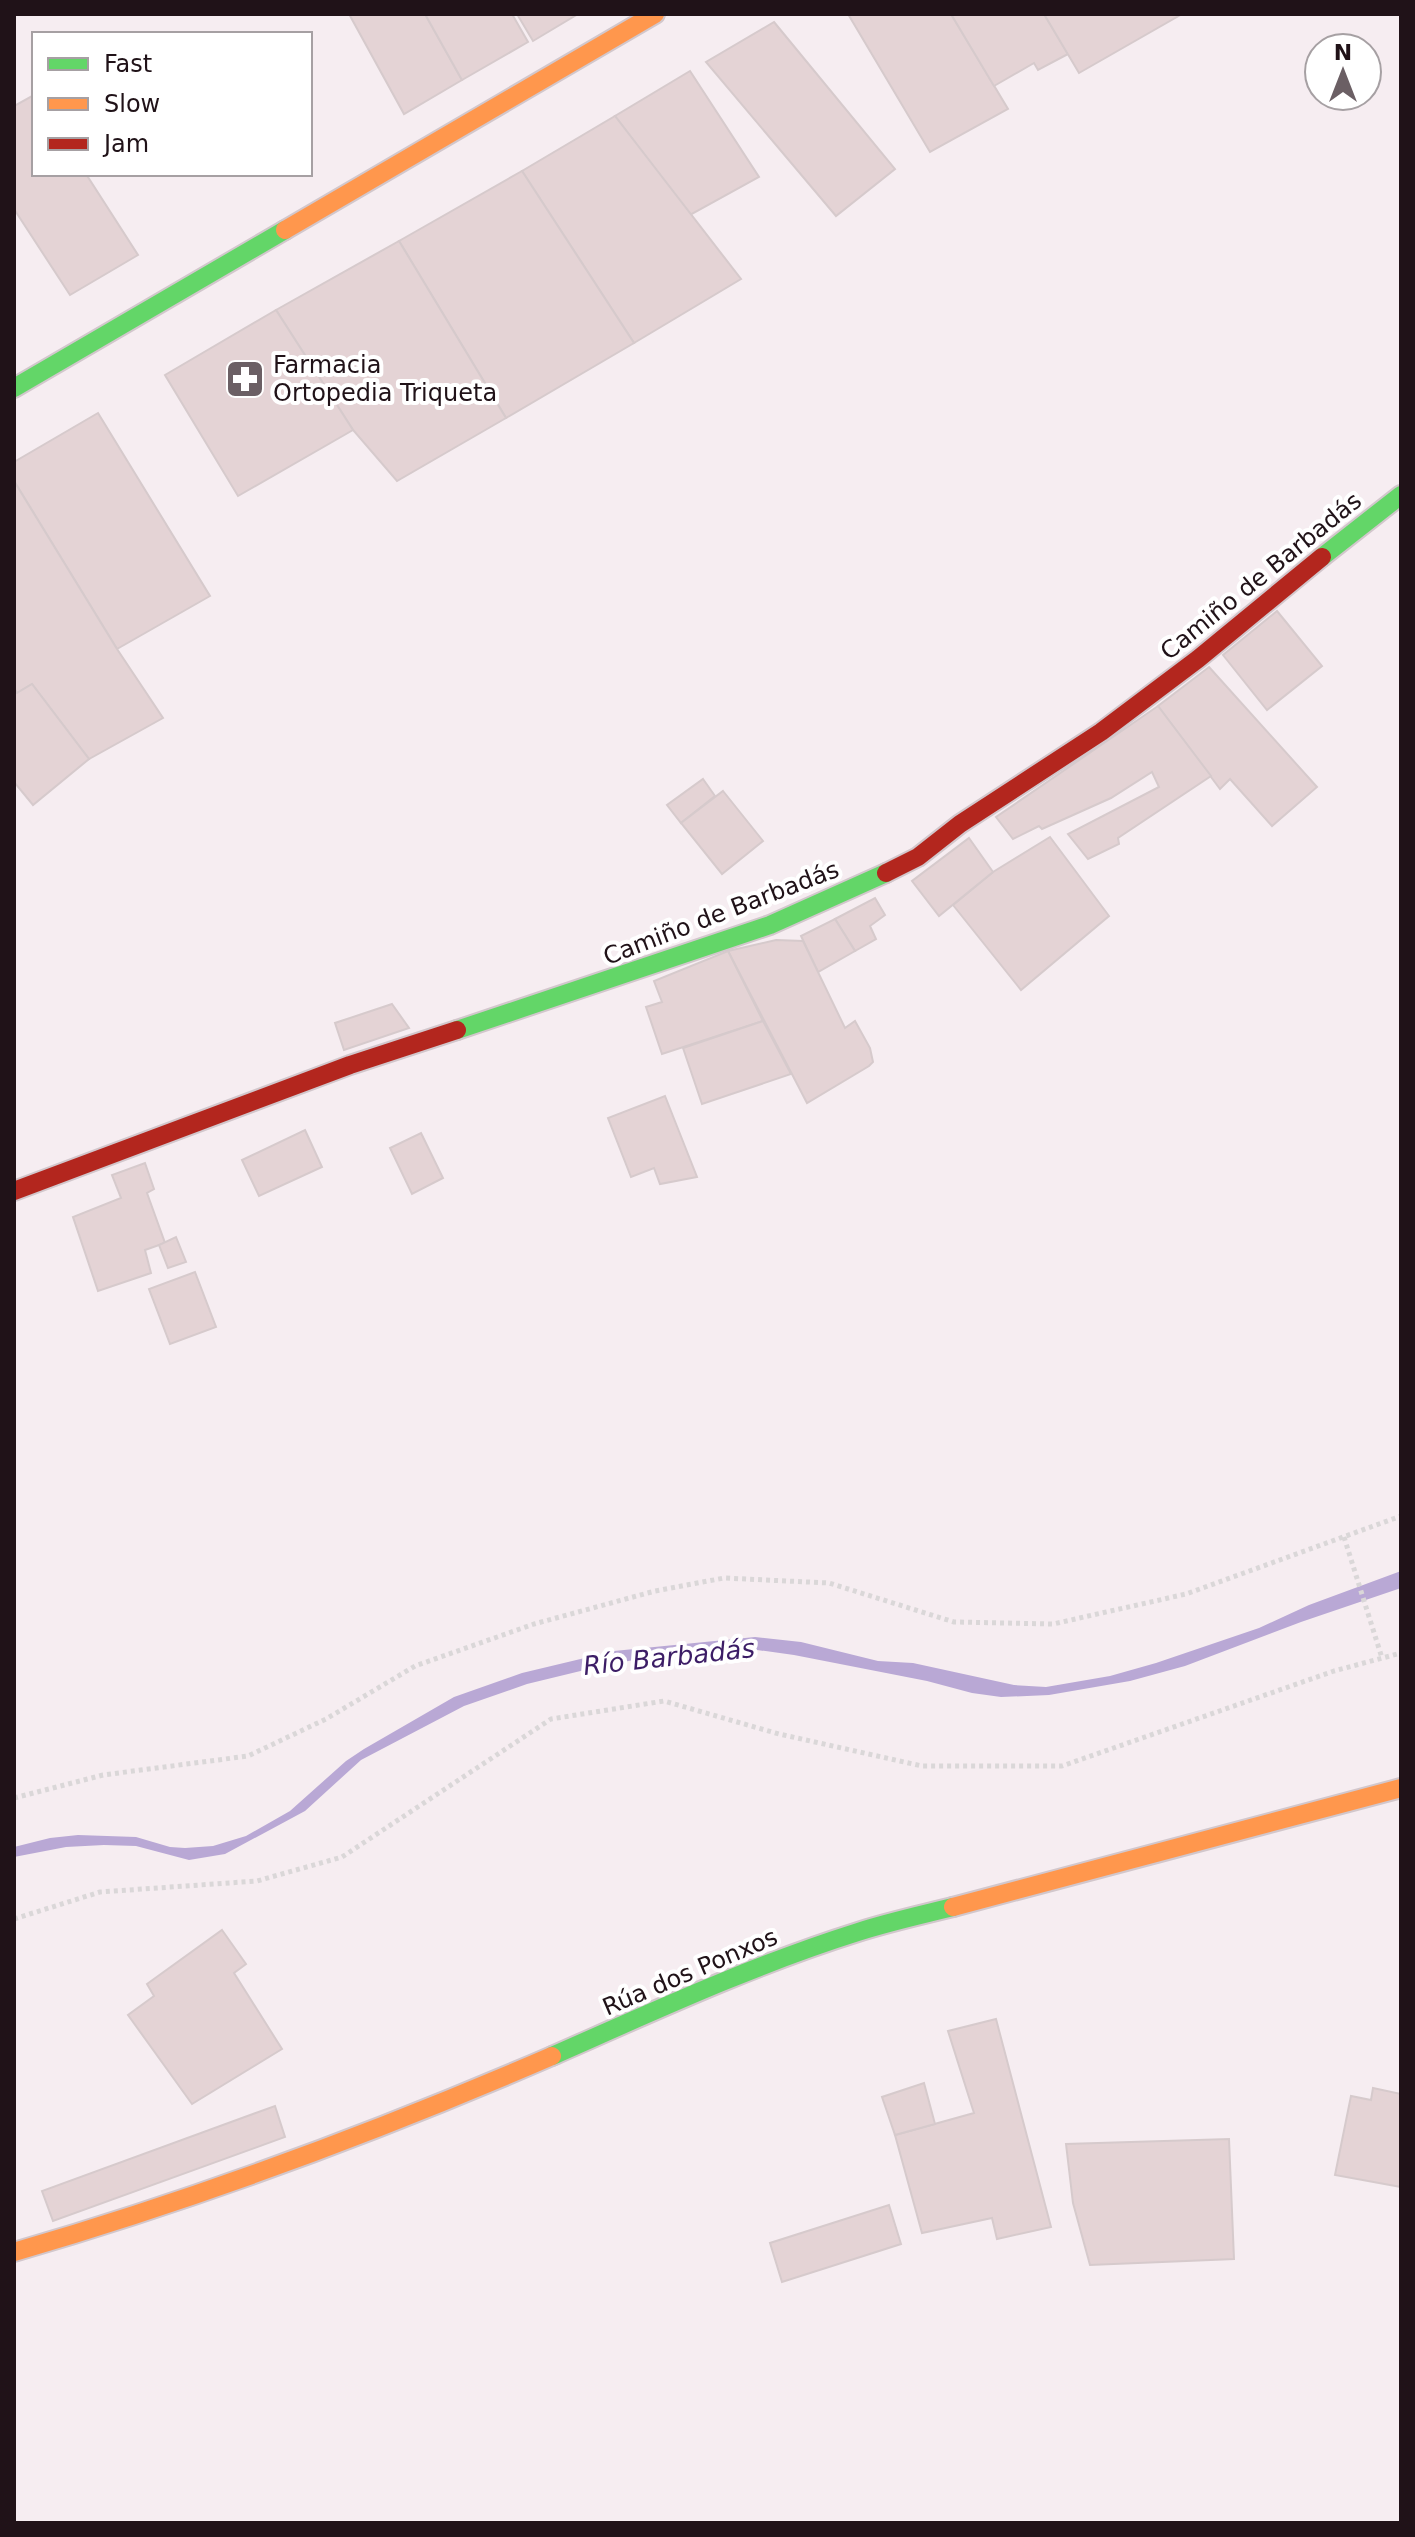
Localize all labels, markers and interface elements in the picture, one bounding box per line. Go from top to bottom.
legend [32,32,312,176]
north arrow [1303,32,1383,112]
text: N [1334,40,1352,65]
text: Fast [104,50,152,78]
text: Slow [104,90,160,118]
text: Jam [102,130,149,158]
place label: Farmacia Ortopedia Triqueta [273,351,497,407]
pharmacy icon: Farmacia Ortopedia Triqueta [224,358,266,400]
street label: Camiño de Barbadás [1155,486,1367,666]
street label: Camiño de Barbadás [599,855,843,971]
water label: Río Barbadás [582,1633,756,1681]
street label: Rúa dos Ponxos [598,1923,782,2021]

